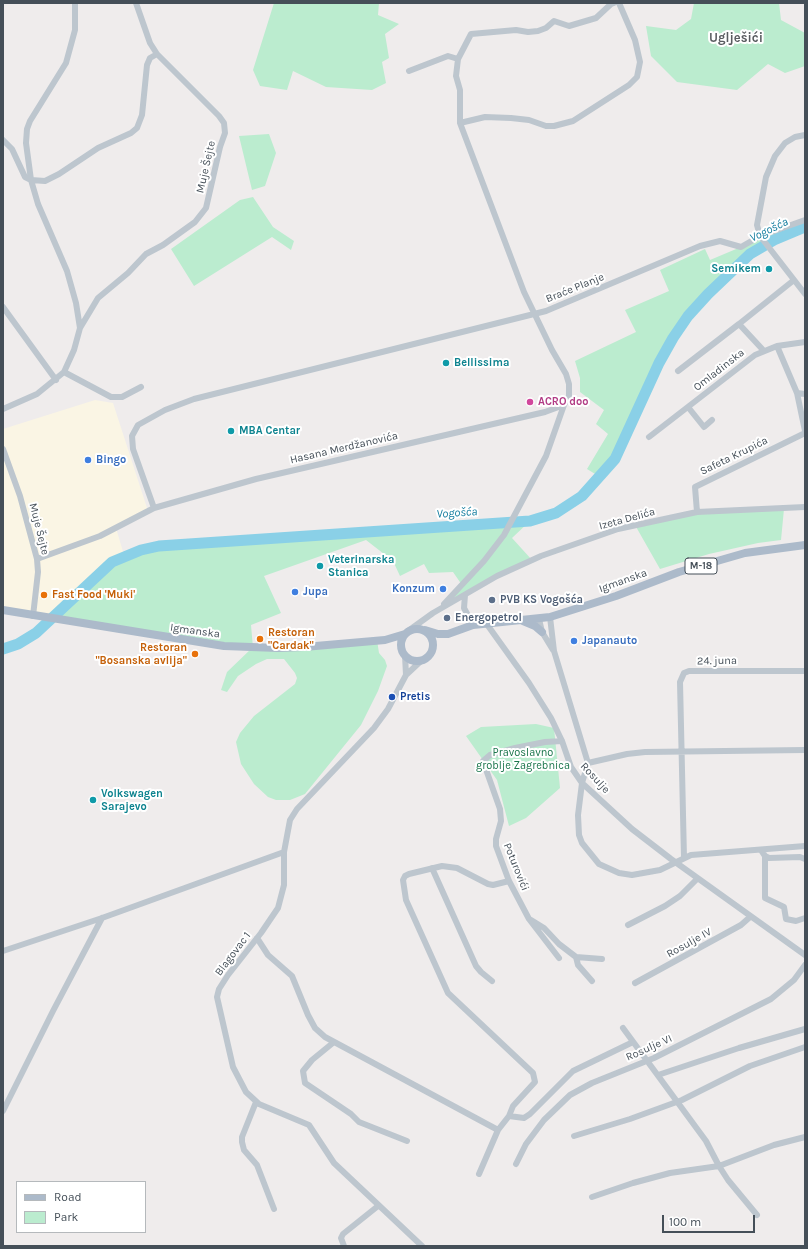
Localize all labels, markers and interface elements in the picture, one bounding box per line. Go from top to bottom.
district label: Uglješići [709,30,763,46]
street label: Muje Šejte [194,140,218,194]
water label: Vogošća [747,215,791,245]
place label: Semikem [711,262,761,276]
marker: Semikem [764,264,774,274]
street label: Braće Planje [544,270,606,306]
street label: Omladinska [691,346,747,394]
place label: Bellissima [454,356,509,370]
marker: Bellissima [441,358,451,368]
place label: ACRO doo [538,395,588,409]
marker: ACRO doo [525,397,535,407]
place label: MBA Centar [239,424,300,438]
marker: MBA Centar [226,426,236,436]
street label: Hasana Merdžanovića [289,429,399,467]
street label: Safeta Krupića [698,434,770,478]
place label: Bingo [96,453,126,467]
marker: Bingo [83,455,93,465]
street label: Muje Šejte [26,502,52,556]
water label: Vogošća [436,504,478,522]
street label: Izeta Delića [597,505,657,533]
place label: Veterinarska Stanica [328,553,394,579]
road number: M-18 [685,558,717,574]
marker: Veterinarska Stanica [315,561,325,571]
street label: Igmanska [597,566,649,596]
place label: Konzum [392,582,435,596]
marker: Konzum [438,584,448,594]
place label: Jupa [303,585,328,599]
marker: Jupa [290,587,300,597]
place label: Fast Food 'Muki' [52,588,135,602]
marker: Fast Food 'Muki' [39,590,49,600]
place label: PVB KS Vogošća [500,593,583,607]
marker: PVB KS Vogošća [487,595,497,605]
place label: Energopetrol [455,611,522,625]
marker: Energopetrol [442,613,452,623]
street label: Igmanska [169,621,221,641]
place label: Restoran "Cardak" [268,626,315,652]
marker: Restoran "Cardak" [255,634,265,644]
place label: Japanauto [582,634,637,648]
marker: Japanauto [569,636,579,646]
place label: Restoran "Bosanska avlija" [95,641,187,667]
marker: Restoran "Bosanska avlija" [190,649,200,659]
street label: 24. juna [697,654,737,668]
place label: Pretis [400,690,430,704]
marker: Pretis [387,692,397,702]
park label: Pravoslavno groblje Zagrebnica [476,746,570,772]
street label: Rosulje [577,760,613,796]
place label: Volkswagen Sarajevo [101,787,163,813]
marker: Volkswagen Sarajevo [88,795,98,805]
street label: Poturovići [500,841,532,893]
street label: Rosulje IV [664,925,714,961]
street label: Blagovac 1 [212,929,254,979]
street label: Rosulje VI [624,1032,674,1064]
legend [16,1181,146,1233]
text: Road [54,1190,82,1204]
scale bar [664,1207,757,1233]
text: Park [54,1210,78,1224]
text: 100 m [669,1215,701,1229]

